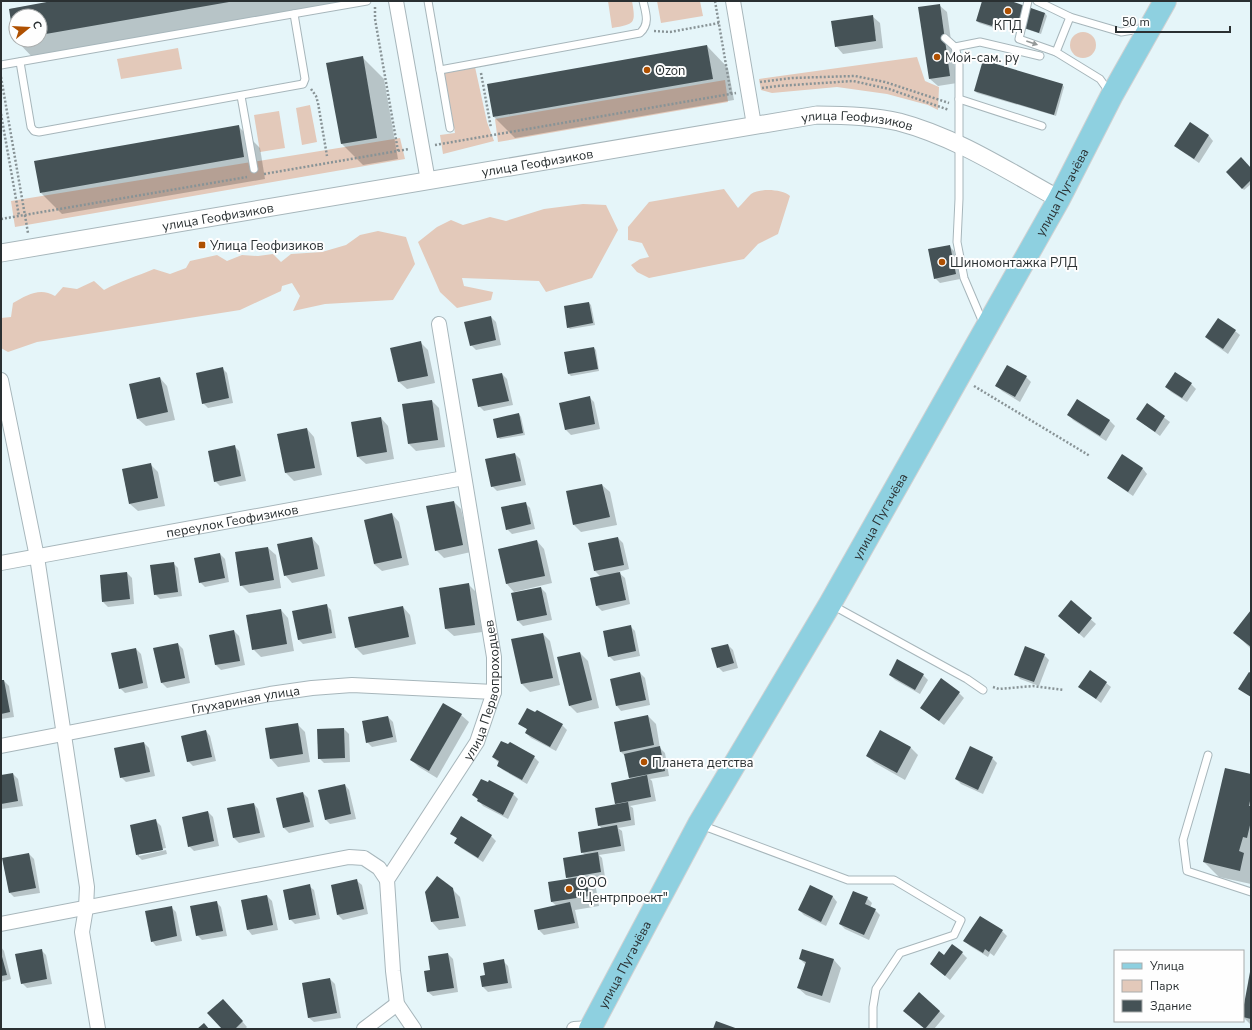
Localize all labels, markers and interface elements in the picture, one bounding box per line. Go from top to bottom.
marker: КПД [1003,6,1013,16]
north arrow [8,8,48,48]
scale bar [1116,8,1230,34]
text: 50 m [1122,14,1150,30]
place label: КПД [994,17,1022,35]
text: С [29,19,45,31]
one-way arrow [1027,41,1039,47]
place label: Мой-сам. ру [945,49,1019,67]
marker: Мой-сам. ру [932,52,942,62]
place label: Ozon [655,62,685,80]
marker: Ozon [642,65,652,75]
street label: улица Геофизиков [800,107,915,136]
street label: улица Геофизиков [480,145,595,182]
street label: улица Пугачёва [1032,145,1093,240]
street label: улица Геофизиков [161,199,275,236]
place label: Улица Геофизиков [209,237,324,255]
marker: Улица Геофизиков [197,240,207,250]
place label: Шиномонтажка РЛД [950,254,1077,272]
marker: Шиномонтажка РЛД [937,257,947,267]
street label: улица Пугачёва [849,470,912,564]
street label: переулок Геофизиков [165,501,300,543]
street label: улица Первопроходцев [459,619,504,764]
street label: Глухариная улица [190,682,301,719]
place label: Планета детства [652,754,754,772]
marker: Планета детства [639,757,649,767]
place label: ООО "Центрпроект" [577,874,668,907]
marker: ООО "Центрпроект" [564,884,574,894]
street label: улица Пугачёва [594,918,656,1012]
legend [1114,950,1244,1022]
text: Улица [1149,958,1184,974]
text: Парк [1150,978,1180,994]
text: Здание [1150,998,1192,1014]

